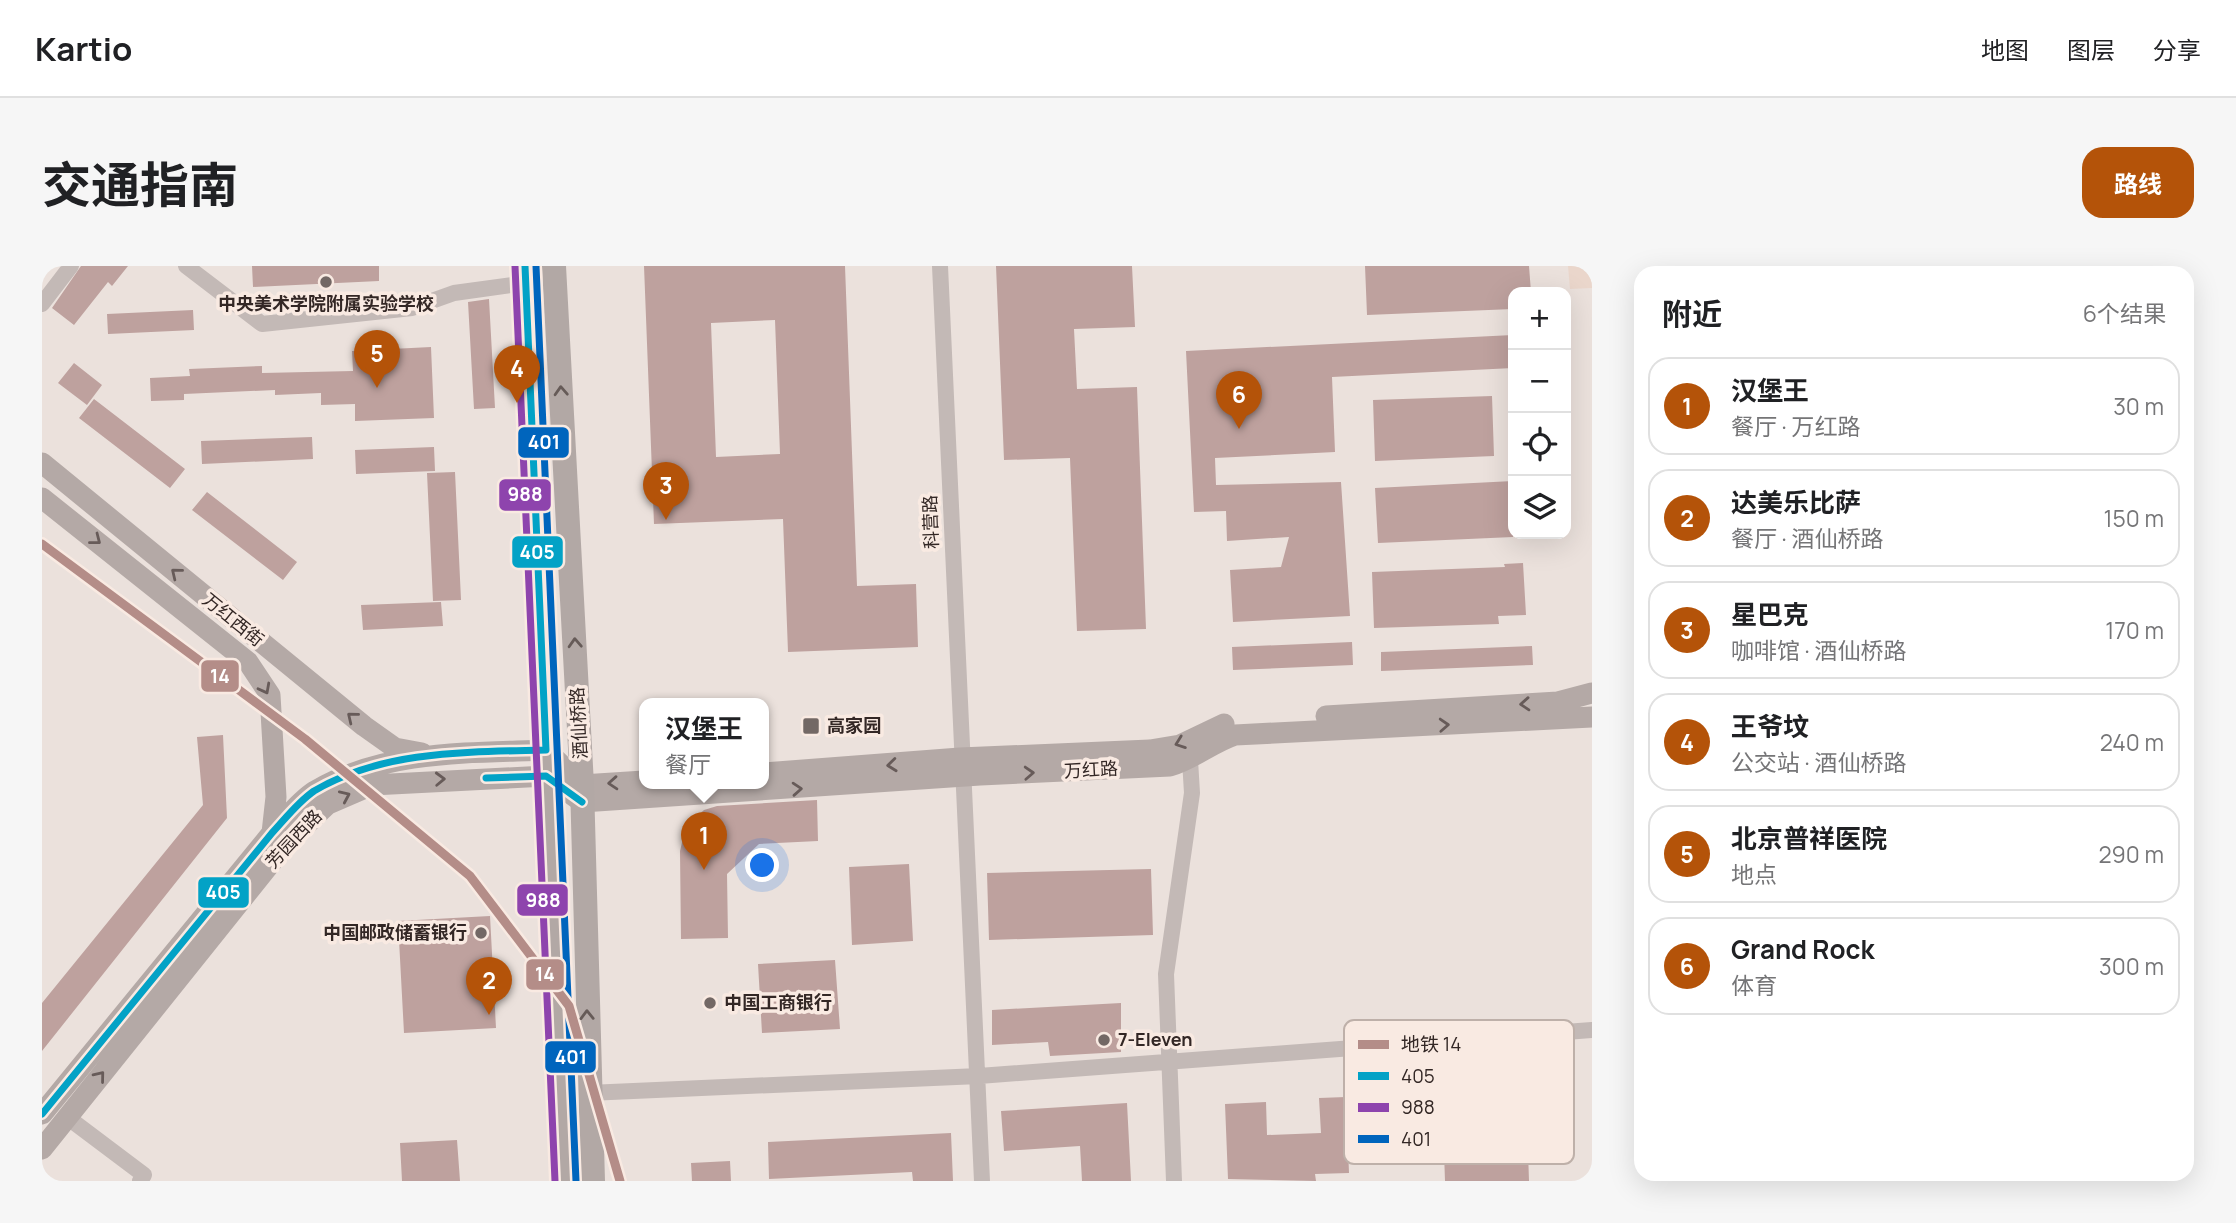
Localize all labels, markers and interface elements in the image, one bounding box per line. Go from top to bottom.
text: Kartio [35,26,132,71]
text: 地图 [1981,33,2029,66]
text: 图层 [2067,33,2115,66]
text: 分享 [2153,33,2201,66]
button: 路线 [2082,147,2194,218]
text: 交通指南 [42,151,238,218]
marker: 中央美术学院附属实验学校 [318,274,334,290]
map controls [1508,287,1571,539]
button: + [1508,287,1571,350]
place label: 中央美术学院附属实验学校 [218,291,434,315]
text: 附近 [1662,293,1722,334]
text: 6个结果 [2083,297,2166,329]
pin: 5 [354,330,400,388]
pin: 4 [494,345,540,403]
button: − [1508,350,1571,413]
pin: 6 [1216,371,1262,429]
text: 汉堡王 [1731,372,1809,408]
one-way arrow [554,386,569,397]
text: 1 [1682,390,1692,422]
text: 30 m [2113,390,2164,422]
text: 餐厅 · 万红路 [1731,410,1860,442]
button: locate [1508,413,1571,476]
line badge: 401 [517,426,570,459]
text: 401 [528,429,560,455]
pin: 3 [643,462,689,520]
button: layers [1508,476,1571,539]
line badge: 988 [498,478,552,512]
text: 988 [507,481,543,507]
text: 达美乐比萨 [1731,484,1861,520]
street label: 科营路 [917,495,943,549]
text: 2 [1680,502,1694,534]
text: 150 m [2104,502,2164,534]
text: 餐厅 · 酒仙桥路 [1731,522,1883,554]
one-way arrow [88,532,100,545]
line badge: 405 [511,535,564,569]
text: 405 [519,539,555,565]
one-way arrow [171,569,184,581]
street label: 万红西街 [198,587,269,651]
text: 星巴克 [1731,596,1809,632]
text: 3 [1680,614,1694,646]
text: 170 m [2105,614,2164,646]
text: 咖啡馆 · 酒仙桥路 [1731,634,1906,666]
one-way arrow [568,637,583,648]
line badge: 14 [200,659,240,693]
text: 14 [210,663,230,689]
one-way arrow [257,682,270,695]
street label: 酒仙桥路 [564,686,592,760]
one-way arrow [1519,696,1530,711]
popup [639,698,769,789]
text: 王爷坟 [1731,708,1809,744]
text: 汉堡王 [665,710,743,746]
one-way arrow [348,713,361,725]
place label: 高家园 [827,713,881,737]
marker: 高家园 [801,716,821,736]
one-way arrow [1439,717,1450,732]
text: 4 [1680,726,1694,758]
text: 240 m [2100,726,2164,758]
one-way arrow [1174,735,1187,749]
text: 公交站 · 酒仙桥路 [1731,746,1906,778]
text: 餐厅 [665,748,711,780]
street label: 万红路 [1063,756,1119,782]
one-way arrow [886,757,897,772]
one-way arrow [1024,765,1035,780]
one-way arrow [435,772,446,787]
one-way arrow [607,775,618,790]
one-way arrow [792,781,803,796]
one-way arrow [338,790,350,804]
street label: 芳园西路 [260,804,327,873]
pin: 1 [681,812,727,870]
text: 北京普祥医院 [1731,820,1887,856]
text: 5 [1680,838,1694,870]
text: 290 m [2098,838,2164,870]
your location [745,848,779,882]
text: 地点 [1731,858,1777,890]
line badge: 405 [197,876,250,909]
text: 405 [205,879,241,905]
line badge: 988 [516,883,569,917]
text: 988 [525,887,561,913]
place label: 中国邮政储蓄银行 [323,920,467,944]
marker: 中国邮政储蓄银行 [473,925,489,941]
text: Grand Rock [1731,931,1875,967]
text: 6 [1680,950,1694,982]
text: 300 m [2099,950,2164,982]
pin: 2 [466,957,512,1015]
line badge: 14 [525,958,565,991]
text: 14 [535,961,555,987]
text: 体育 [1731,969,1777,1001]
place label: 中国工商银行 [724,990,832,1014]
marker: 中国工商银行 [702,995,718,1011]
one-way arrow [579,1009,594,1020]
legend [1344,1020,1574,1164]
place label: 7-Eleven [1118,1027,1193,1051]
text: 地铁 14 [1401,1031,1461,1057]
marker: 7-Eleven [1096,1032,1112,1048]
line badge: 401 [544,1040,597,1074]
text: 401 [555,1044,587,1070]
text: 405 [1401,1063,1435,1089]
one-way arrow [92,1072,104,1085]
text: 988 [1401,1094,1435,1120]
text: 401 [1401,1126,1431,1152]

